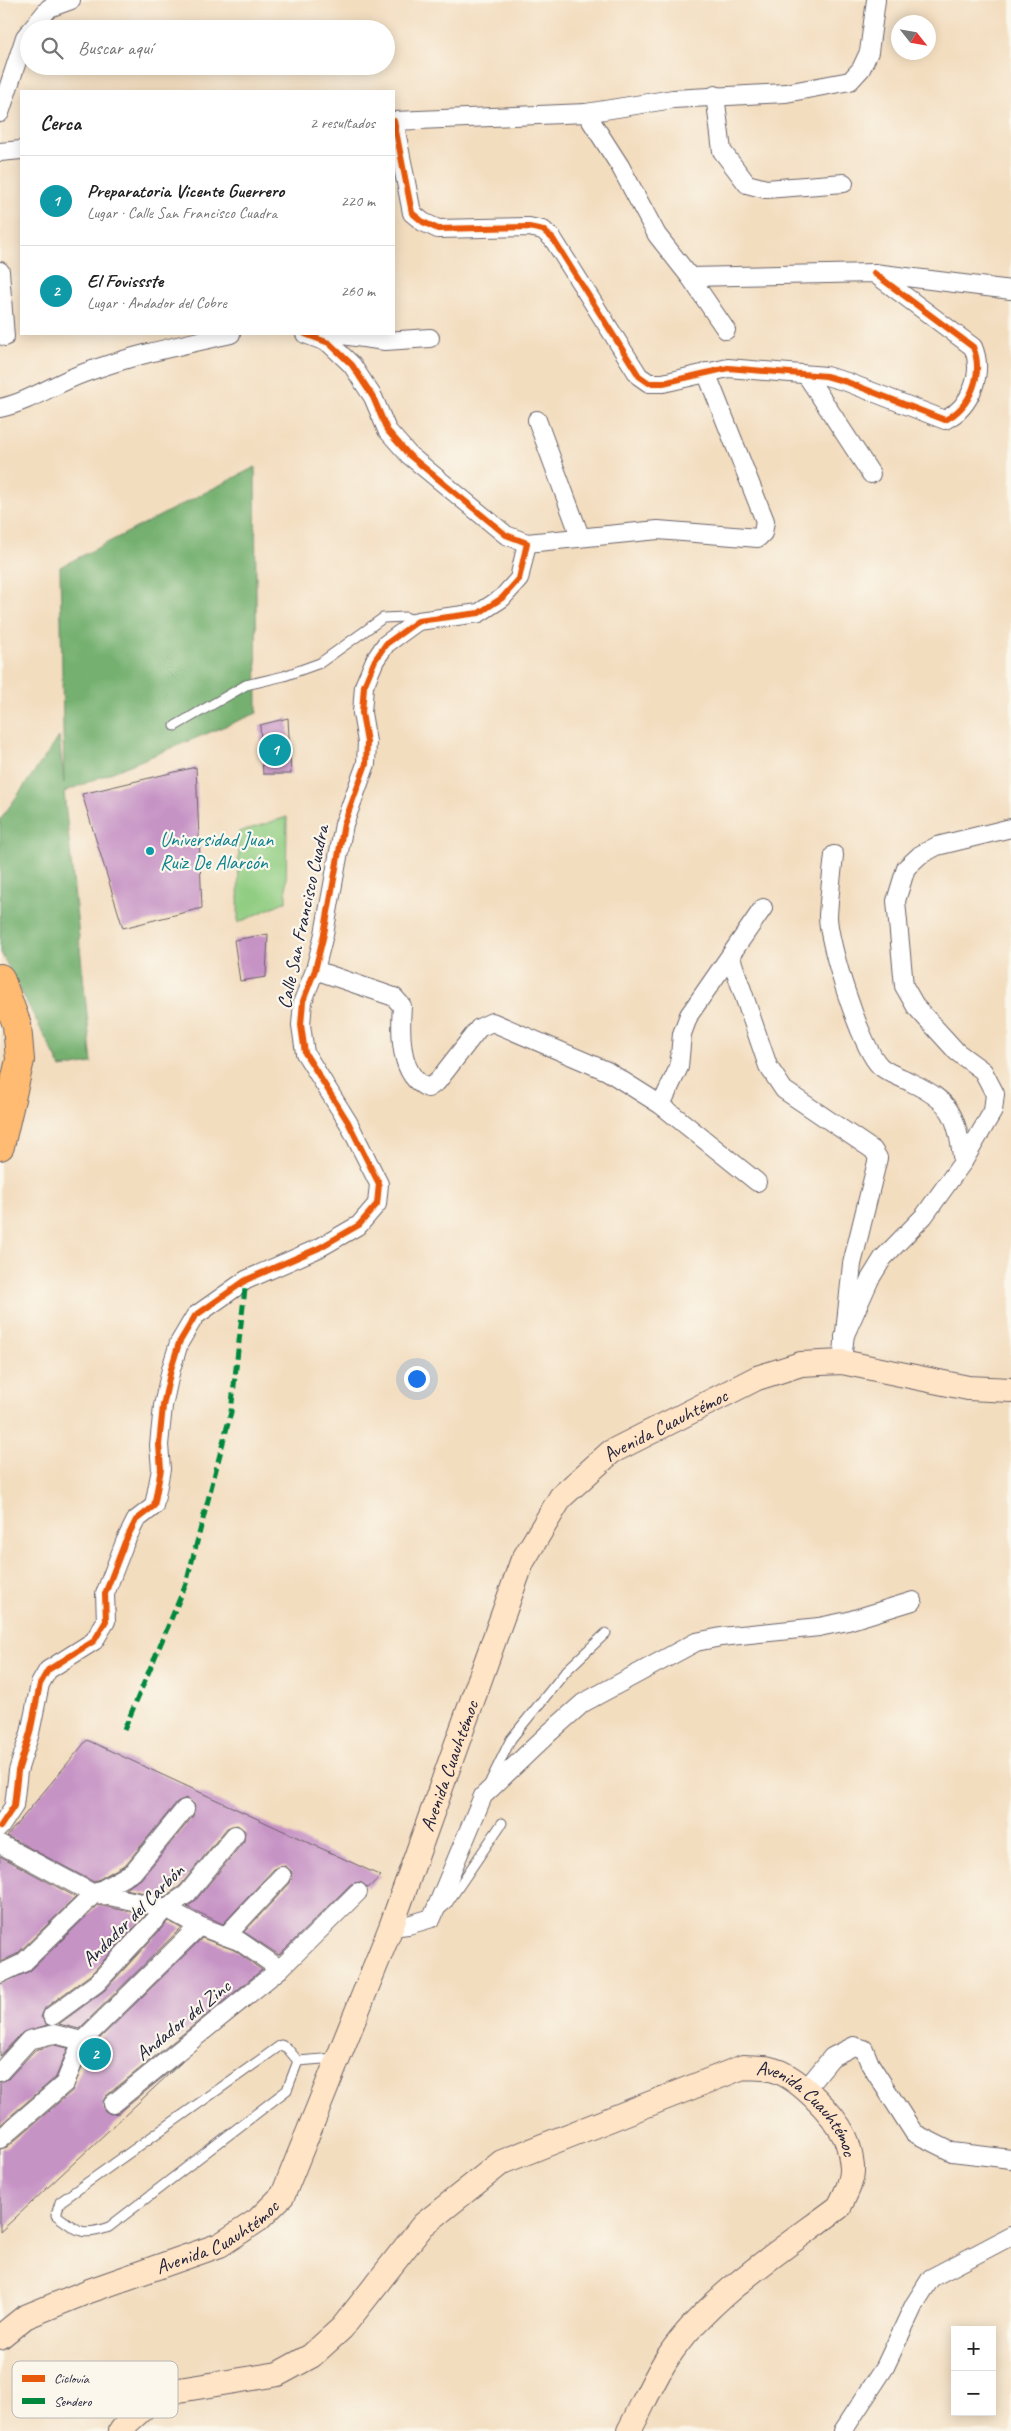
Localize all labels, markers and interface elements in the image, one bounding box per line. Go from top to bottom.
north arrow [891,15,936,60]
search box [20,20,395,75]
icon: search [38,34,66,62]
text: Buscar aquí [78,36,152,60]
text: Cerca [40,110,81,136]
text: 2 resultados [310,113,375,133]
text: Preparatoria Vicente Guerrero [87,179,284,203]
text: 1 [52,191,60,211]
text: 220 m [341,191,375,211]
text: Lugar · Calle San Francisco Cuadra [87,203,277,223]
text: El Fovissste [87,269,163,293]
text: 2 [52,281,60,301]
text: 260 m [341,281,375,301]
text: Lugar · Andador del Cobre [87,293,227,313]
pin: 1 [259,731,291,769]
street label: Calle San Francisco Cuadra [271,821,335,1011]
place label: Universidad Juan Ruiz De Alarcón [160,827,274,875]
marker: Universidad Juan Ruiz De Alarcón [144,845,156,857]
your location [404,1366,430,1392]
street label: Avenida Cuauhtémoc [597,1382,732,1467]
street label: Avenida Cuauhtémoc [414,1696,484,1834]
street label: Andador del Carbón [76,1858,190,1972]
street label: Andador del Zinc [130,1973,236,2066]
pin: 2 [79,2035,111,2073]
street label: Avenida Cuauhtémoc [755,2055,863,2159]
street label: Avenida Cuauhtémoc [152,2193,285,2279]
map controls [951,2326,996,2416]
button: + [951,2326,996,2371]
legend [12,2361,178,2418]
text: Ciclovía [54,2370,90,2387]
button: − [951,2371,996,2416]
text: Sendero [54,2393,92,2410]

